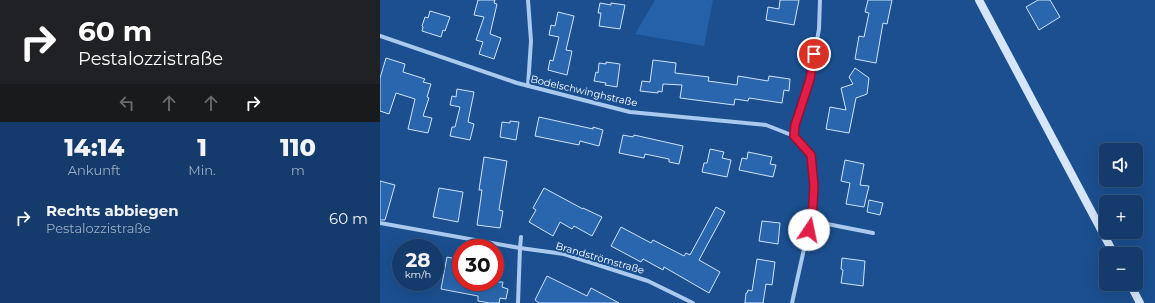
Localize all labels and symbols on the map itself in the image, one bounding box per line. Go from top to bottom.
pin [797,37,831,71]
street label: Bodelschwinghstraße [529,72,639,110]
position arrow [788,209,830,251]
speed limit sign: 30 [452,239,504,291]
street label: Brandströmstraße [554,239,646,277]

